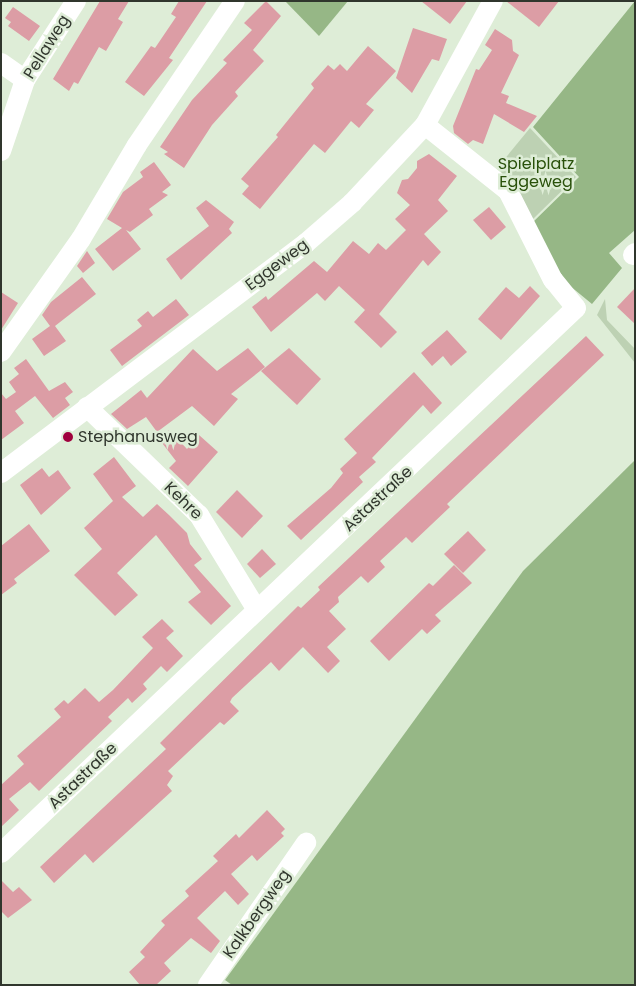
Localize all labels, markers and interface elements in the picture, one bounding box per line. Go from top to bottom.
street label: Pellaweg [20,11,74,83]
park label: Spielplatz Eggeweg [498,154,574,192]
street label: Eggeweg [242,235,312,295]
place label: Stephanusweg [78,427,198,447]
marker: Stephanusweg [62,431,74,443]
street label: Astastraße [339,462,417,536]
street label: Kehre [160,478,206,524]
street label: Astastraße [45,739,121,813]
street label: Kalkbergweg [219,866,295,962]

